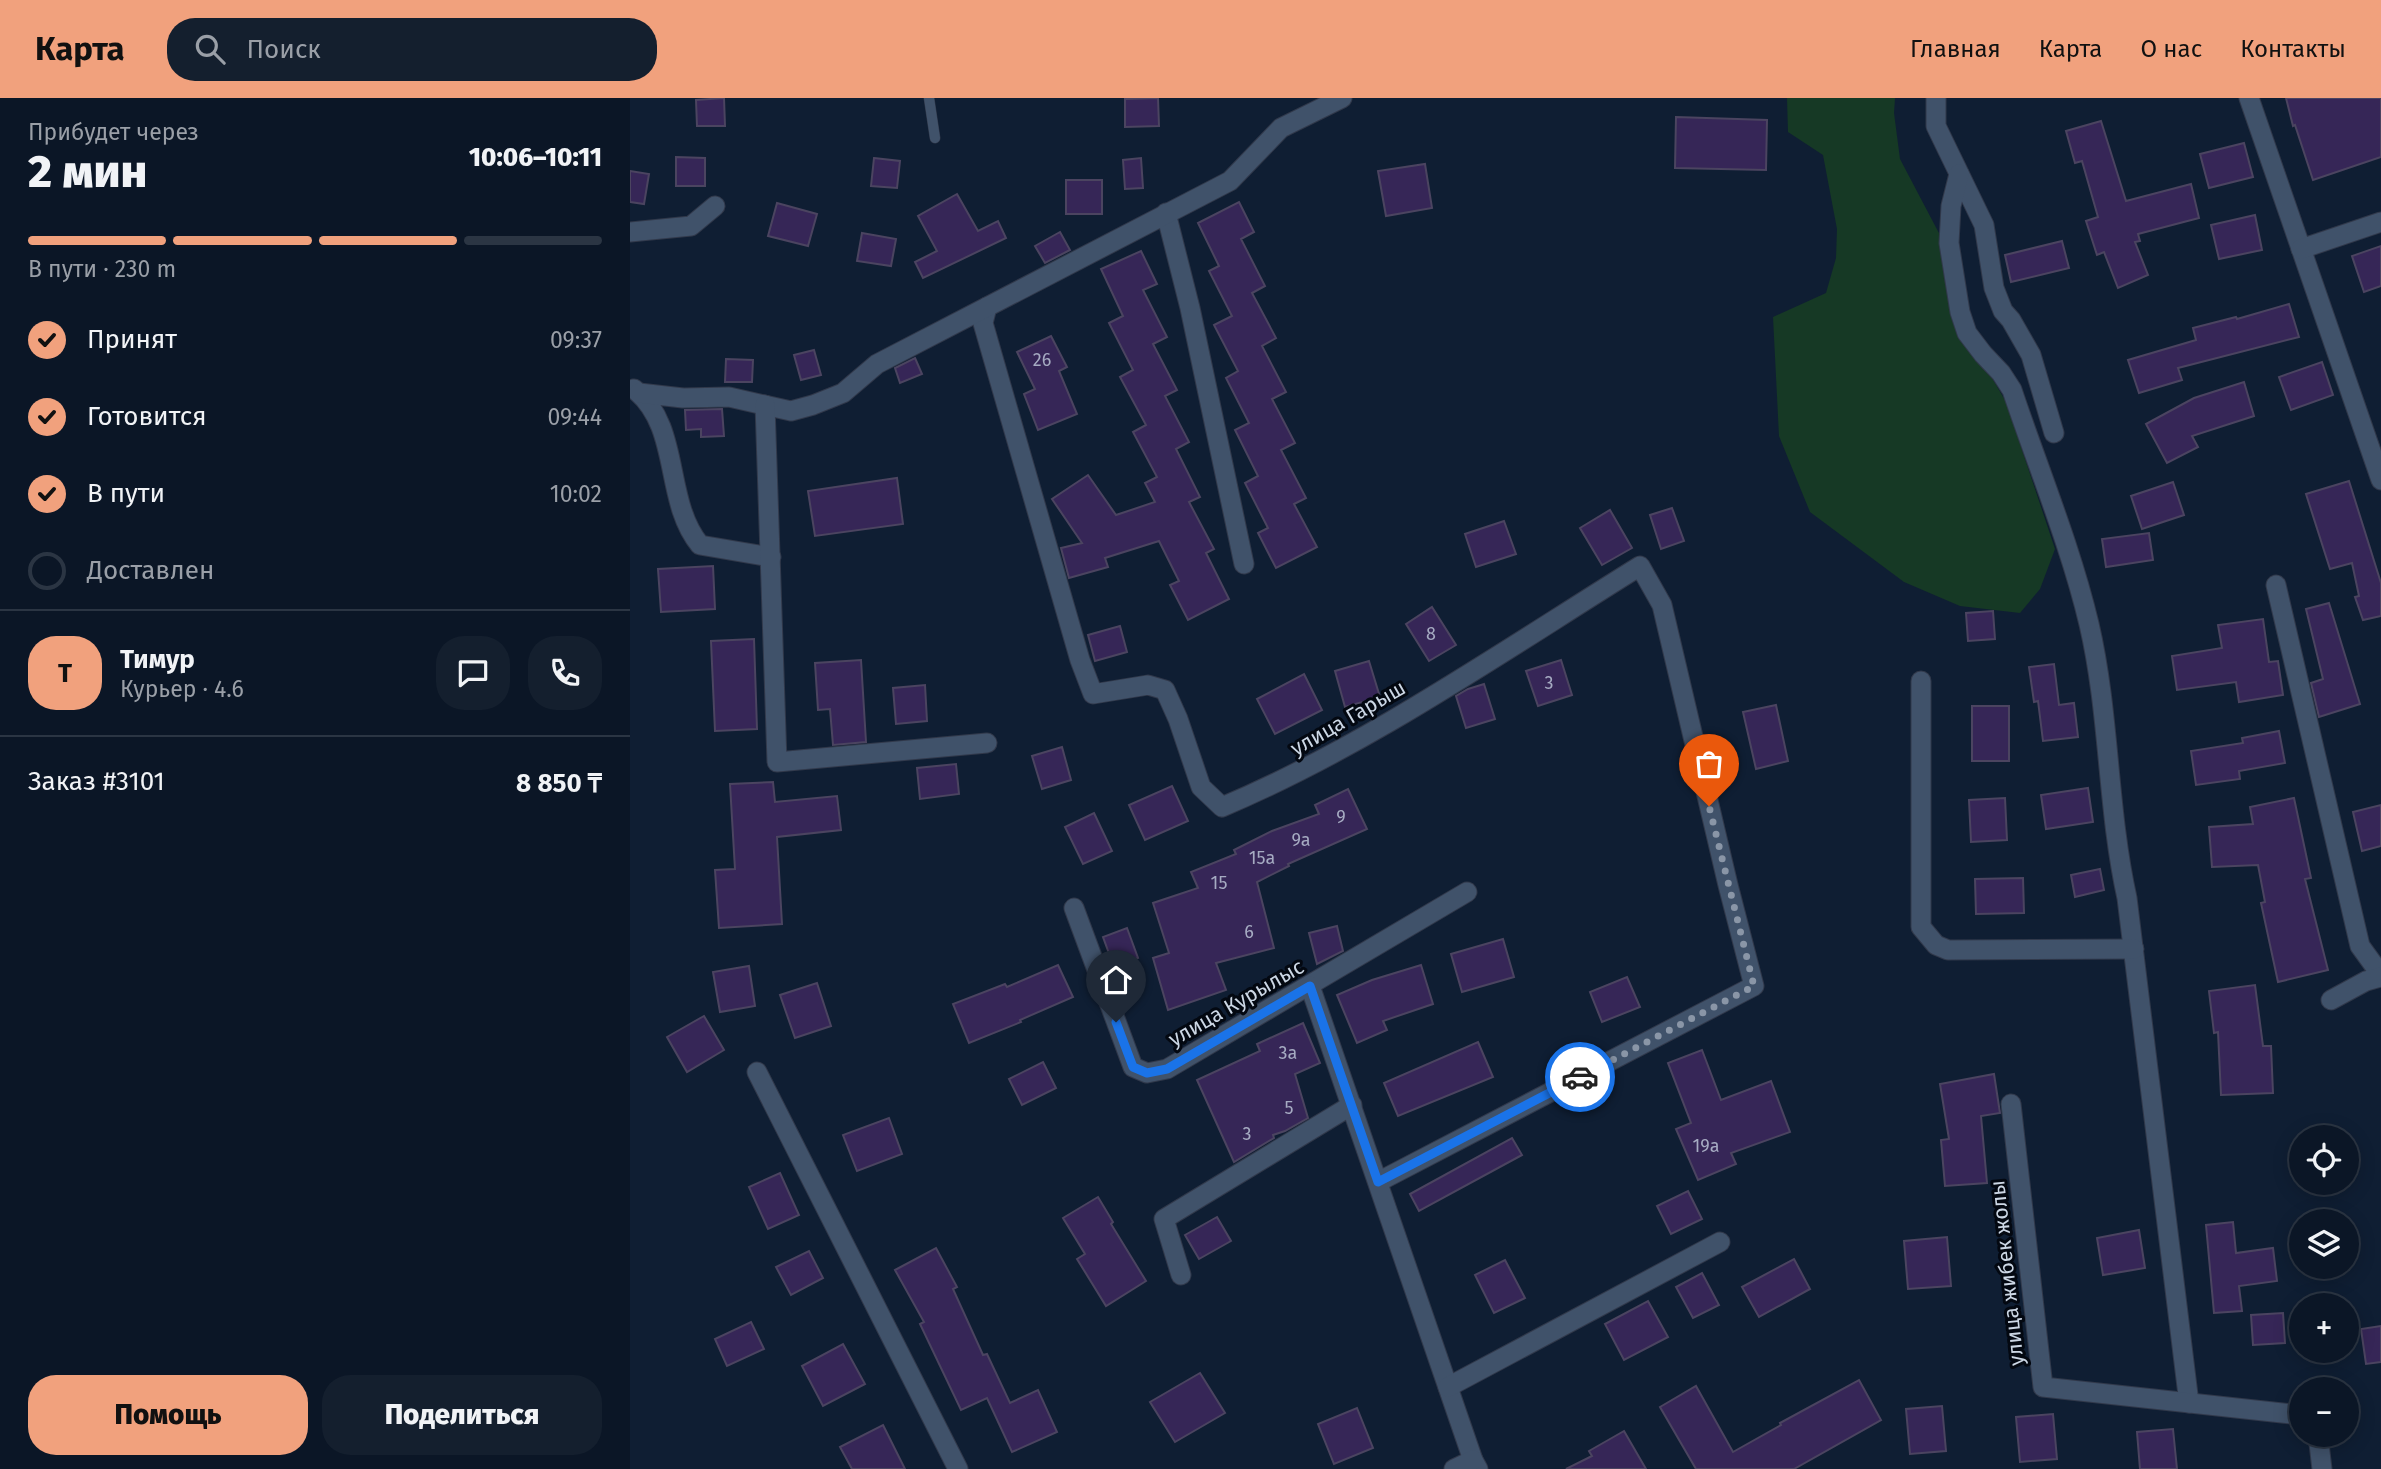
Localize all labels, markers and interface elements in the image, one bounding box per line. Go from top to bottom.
search box [167,18,657,81]
text: Карта [35,29,125,69]
icon: search [191,30,229,68]
text: Поиск [247,34,321,65]
text: Главная [1910,35,2001,63]
text: Карта [2039,35,2102,63]
text: О нас [2140,35,2202,63]
text: Контакты [2240,35,2346,63]
text: Прибудет через [28,118,199,146]
text: 10:06–10:11 [469,142,602,173]
text: 2 мин [28,144,147,199]
text: В пути · 230 m [28,255,176,283]
icon: check [28,321,66,359]
text: Принят [87,324,177,355]
text: 09:37 [550,326,602,354]
house number: 26 [1033,349,1051,371]
icon: check [28,398,66,436]
text: Готовится [87,401,207,432]
text: 09:44 [547,403,602,431]
icon: check [28,475,66,513]
text: В пути [87,478,165,509]
text: 10:02 [550,480,602,508]
text: Доставлен [87,555,214,586]
house number: 8 [1426,623,1436,645]
button: chat [436,636,510,710]
button: phone [528,636,602,710]
text: Тимур [120,644,195,675]
text: Т [58,658,72,689]
house number: 3 [1545,672,1553,694]
text: Курьер · 4.6 [120,675,244,703]
street label: улица Гарыш [1286,675,1410,761]
pin [1679,734,1739,806]
icon: bag [1690,745,1728,783]
text: Заказ #3101 [28,766,165,797]
text: 8 850 ₸ [516,768,602,799]
house number: 9 [1336,806,1346,828]
house number: 9а [1291,829,1311,851]
house number: 15а [1249,847,1275,869]
house number: 15 [1211,872,1227,894]
house number: 6 [1244,921,1254,943]
pin [1086,950,1146,1022]
street label: улица Курылыс [1164,954,1308,1052]
icon: home [1097,961,1135,999]
house number: 3а [1279,1042,1297,1064]
courier [1545,1042,1615,1112]
icon: car [1561,1058,1599,1096]
house number: 5 [1284,1097,1294,1119]
house number: 3 [1243,1123,1251,1145]
map controls [2289,1125,2359,1447]
button: locate [2289,1125,2359,1195]
house number: 19а [1693,1135,1719,1157]
street label: улица жибек жолы [1984,1179,2030,1367]
button: layers [2289,1209,2359,1279]
button: + [2289,1293,2359,1363]
button: Помощь [28,1375,308,1455]
button: Поделиться [322,1375,602,1455]
button: − [2289,1377,2359,1447]

